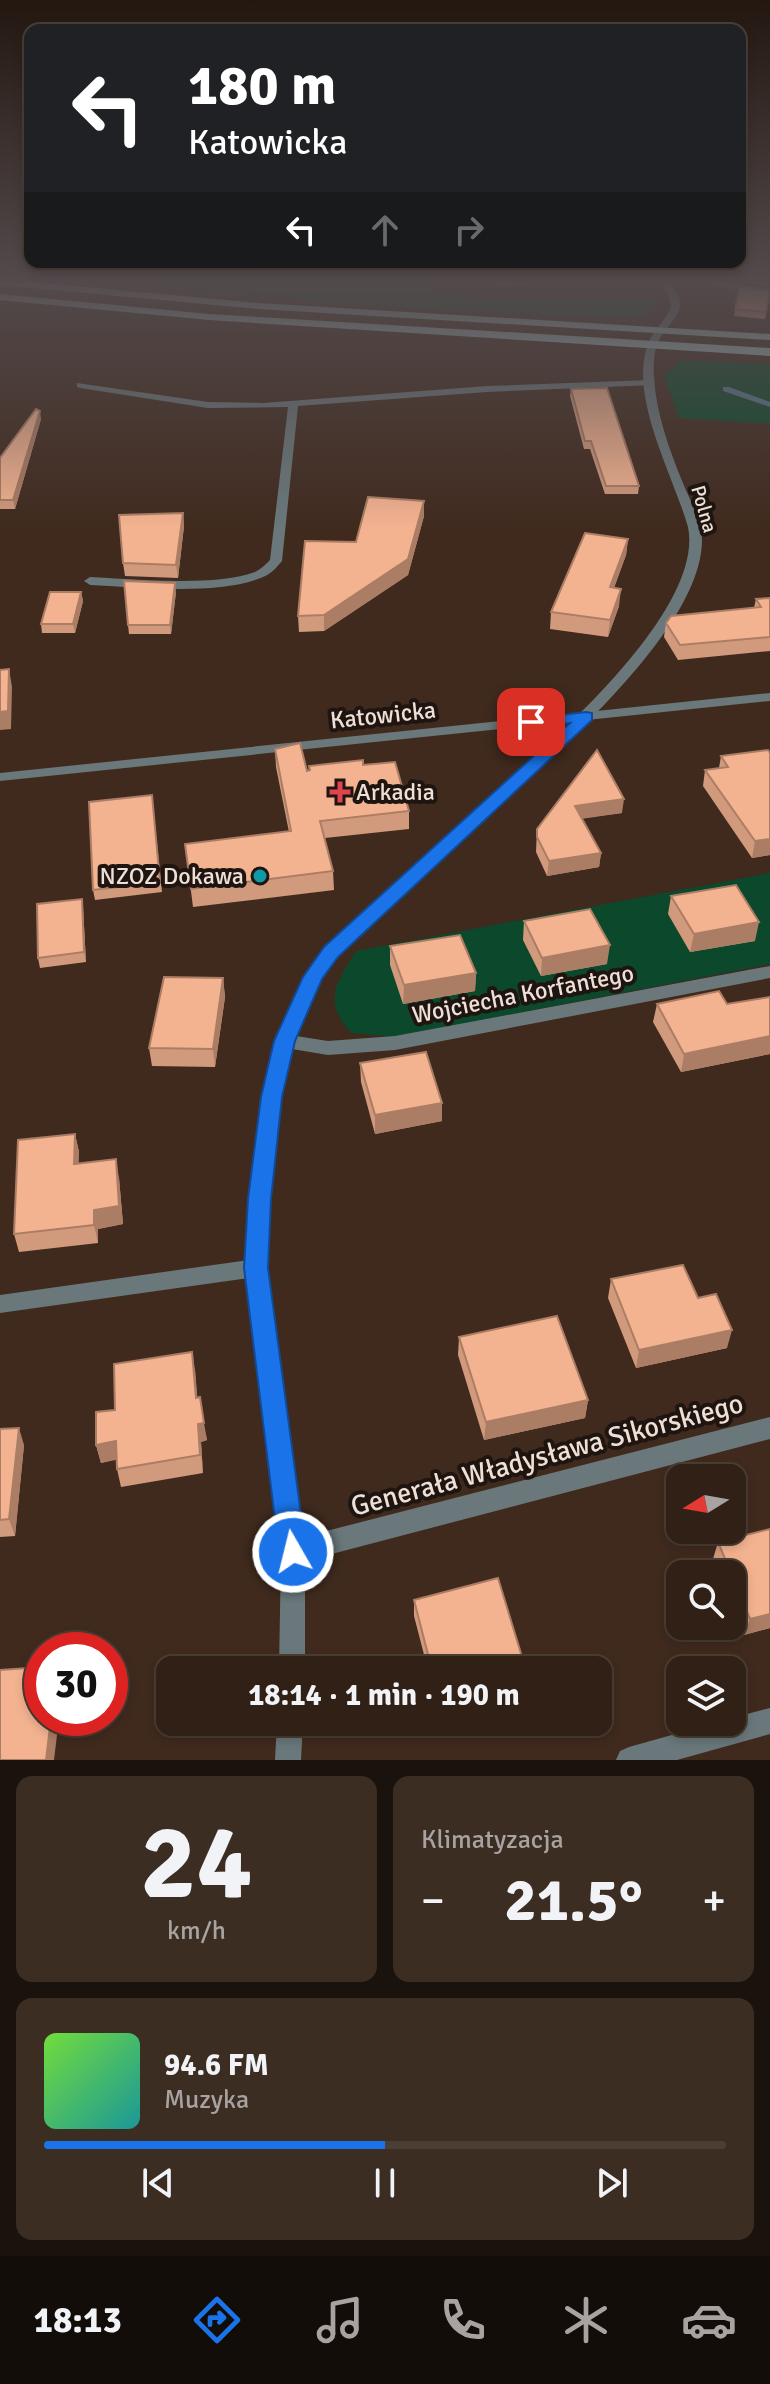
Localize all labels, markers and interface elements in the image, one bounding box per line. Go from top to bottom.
text: 180 m [188,51,336,120]
icon: left [56,56,160,160]
text: Katowicka [188,120,347,165]
icon: left [279,208,323,252]
icon: ahead [363,208,407,252]
icon: right [447,208,491,252]
street label: Polna [685,482,723,536]
pin [497,688,565,756]
street label: Katowicka [329,695,437,735]
icon: arrive [509,700,553,744]
place label: Arkadia [356,777,435,807]
marker: Arkadia [331,783,349,801]
place label: NZOZ Dokawa [99,861,244,891]
marker: NZOZ Dokawa [251,867,269,885]
street label: Wojciecha Korfantego [410,958,636,1030]
street label: Generała Władysława Sikorskiego [347,1386,747,1524]
north arrow [666,1464,746,1544]
map controls [666,1464,746,1736]
position arrow [251,1510,335,1594]
button: search [666,1560,746,1640]
speed limit sign: 30 [24,1632,128,1736]
button: layers [666,1656,746,1736]
text: 18:14 · 1 min · 190 m [248,1677,520,1714]
text: 24 [140,1799,253,1927]
text: Klimatyzacja [421,1824,564,1856]
text: 21.5° [504,1864,643,1938]
text: − [421,1874,445,1928]
text: + [702,1874,726,1928]
text: km/h [167,1915,226,1947]
text: 94.6 FM [164,2047,269,2084]
text: Muzyka [164,2084,249,2116]
icon: previous [136,2161,180,2205]
icon: pause [363,2161,407,2205]
icon: next [590,2161,634,2205]
icon: directions [189,2292,245,2348]
icon: music [312,2292,368,2348]
icon: phone [435,2292,491,2348]
icon: climate [558,2292,614,2348]
icon: car [681,2292,737,2348]
text: 18:13 [33,2298,122,2343]

